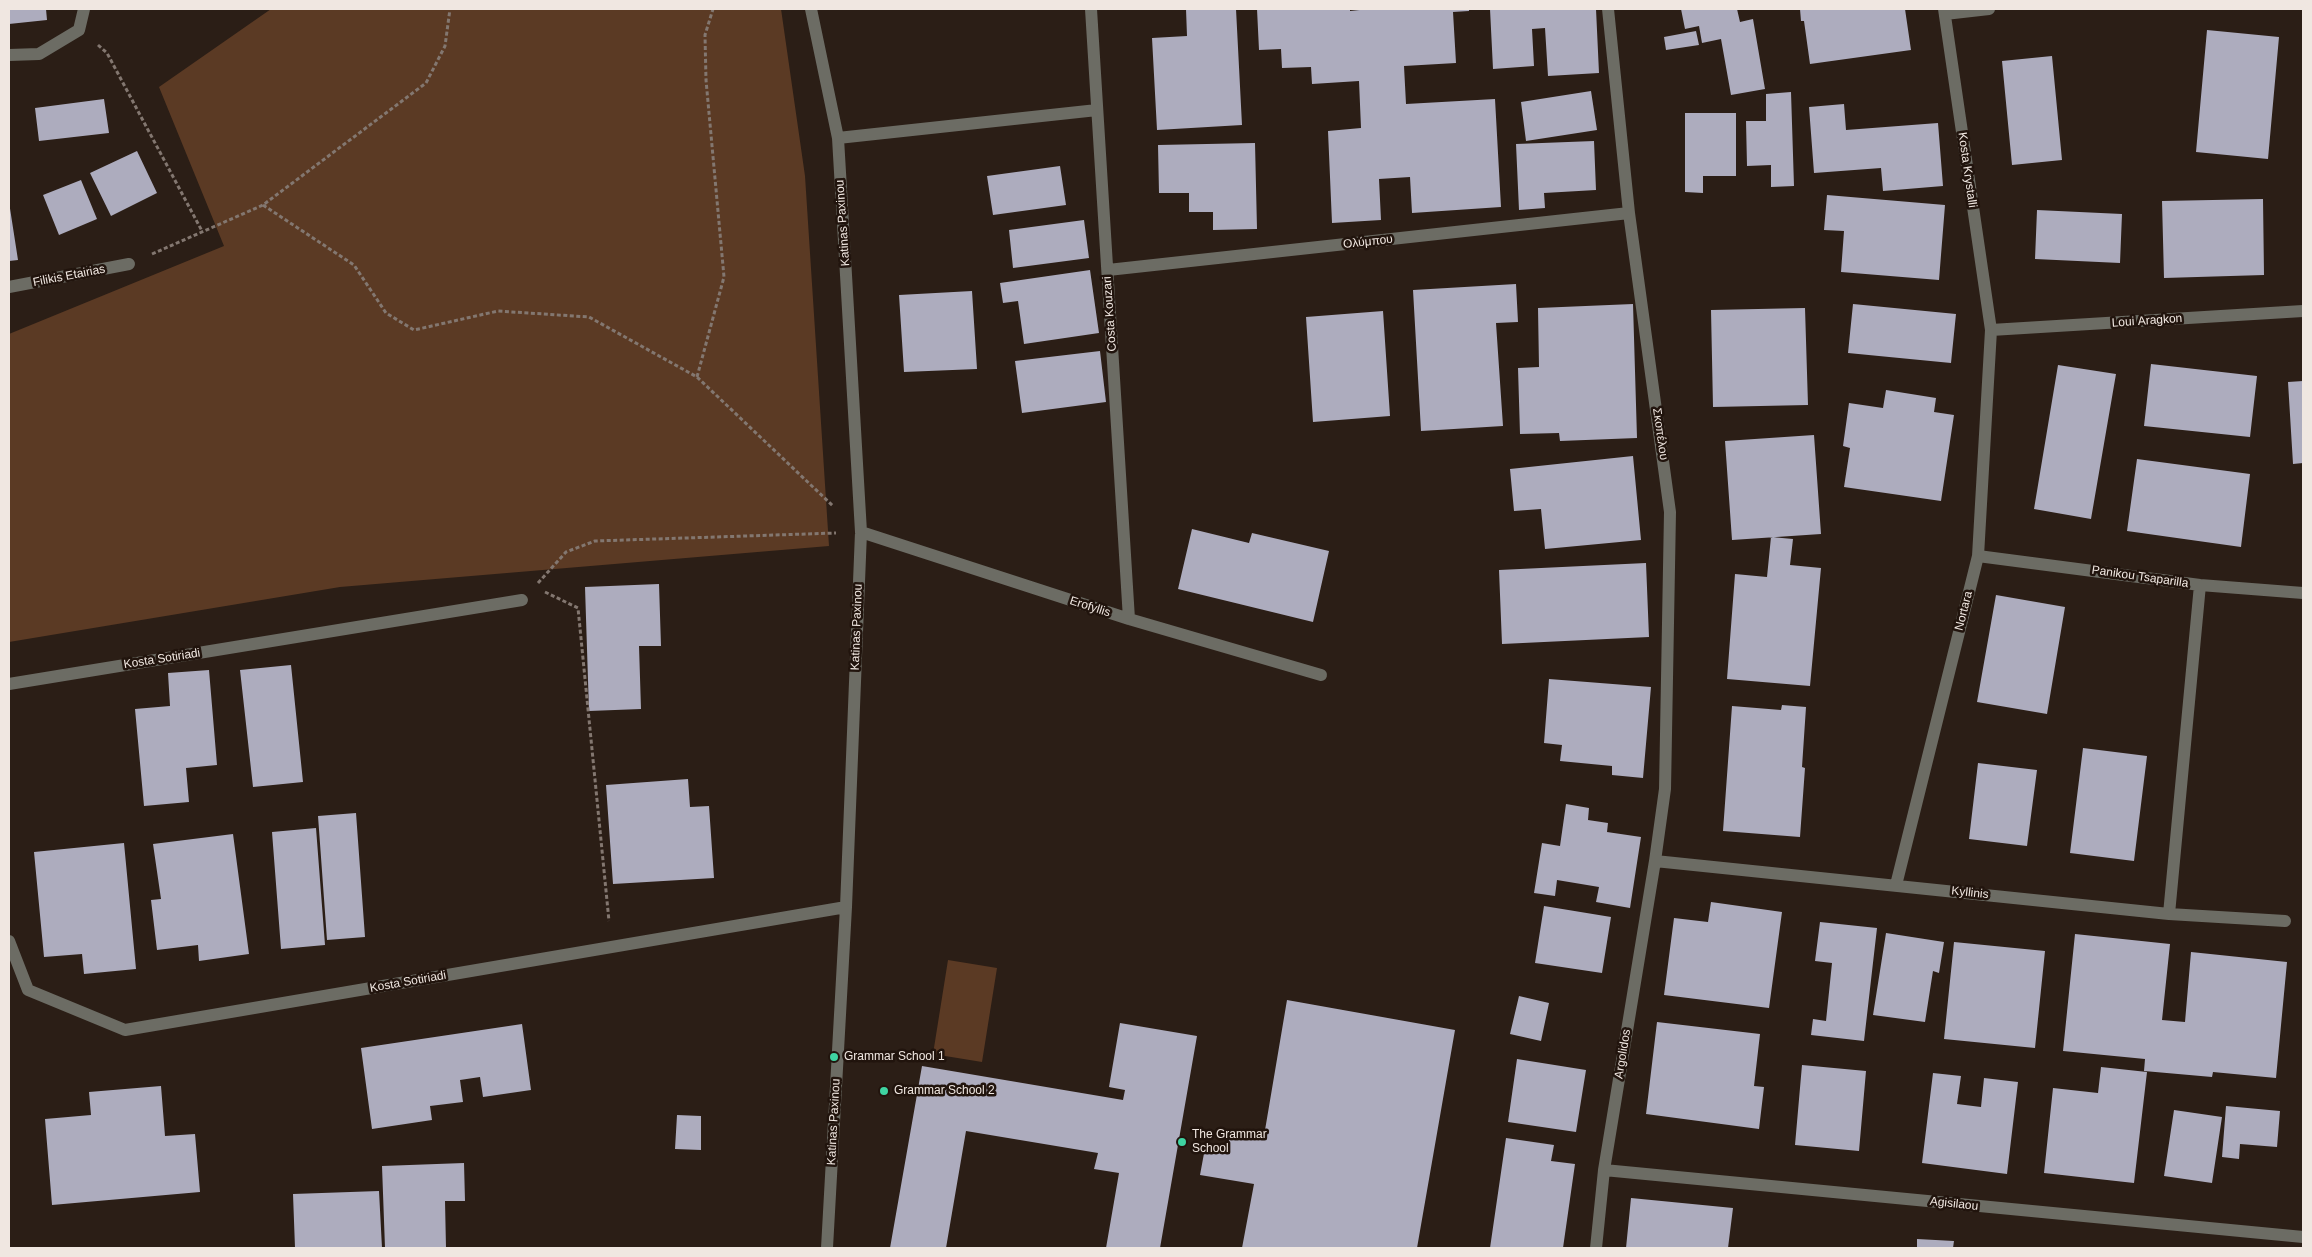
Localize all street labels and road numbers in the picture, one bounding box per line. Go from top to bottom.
street label: Kosta Krystalli [1955,131,1979,209]
street label: Katinas Paxinou [833,179,853,267]
street label: Ολύμπου [1342,232,1394,252]
street label: Filikis Etairias [32,262,106,290]
street label: Costa Kouzari [1100,276,1120,352]
street label: Loui Aragkon [2111,311,2183,331]
street label: Σκοπέλου [1649,407,1671,461]
street label: Panikou Tsaparilla [2091,563,2189,591]
street label: Katinas Paxinou [848,583,866,671]
street label: Nortara [1952,590,1976,632]
street label: Erofyllis [1068,594,1112,620]
street label: Kosta Sotiriadi [123,646,201,672]
street label: Kyllinis [1951,884,1989,902]
street label: Kosta Sotiriadi [369,968,447,996]
street label: Argolidos [1612,1028,1634,1080]
street label: Katinas Paxinou [825,1078,843,1166]
street label: Agisilaou [1929,1194,1979,1214]

